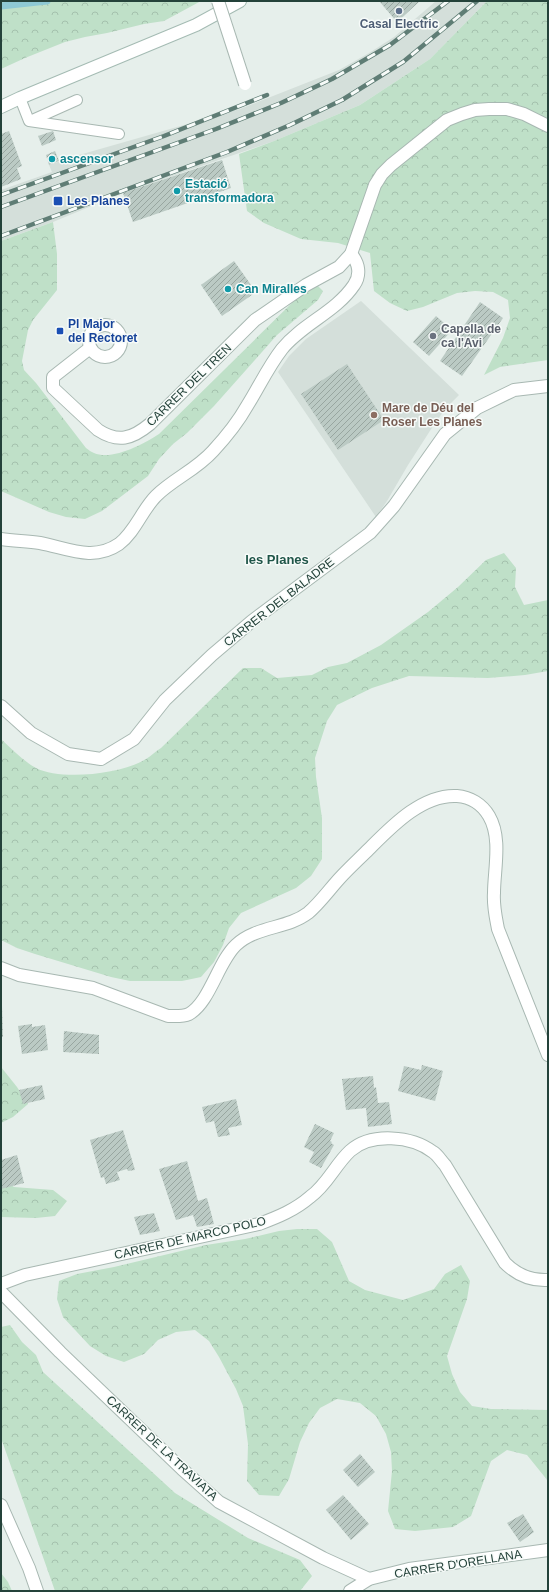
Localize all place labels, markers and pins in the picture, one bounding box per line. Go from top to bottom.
marker: Casal Electric [394,6,404,16]
place label: Casal Electric [360,17,439,31]
place label: ascensor [60,152,113,166]
marker: ascensor [47,154,57,164]
place label: Estació transformadora [185,177,274,205]
marker: Estació transformadora [172,186,182,196]
place label: Les Planes [67,194,130,208]
marker: Les Planes [52,195,64,207]
place label: Can Miralles [236,282,307,296]
marker: Can Miralles [223,284,233,294]
place label: Pl Major del Rectoret [68,317,137,345]
place label: Capella de ca l'Avi [441,322,501,350]
marker: Pl Major del Rectoret [55,326,65,336]
marker: Capella de ca l'Avi [428,331,438,341]
place label: Mare de Déu del Roser Les Planes [382,401,482,429]
marker: Mare de Déu del Roser Les Planes [369,410,379,420]

